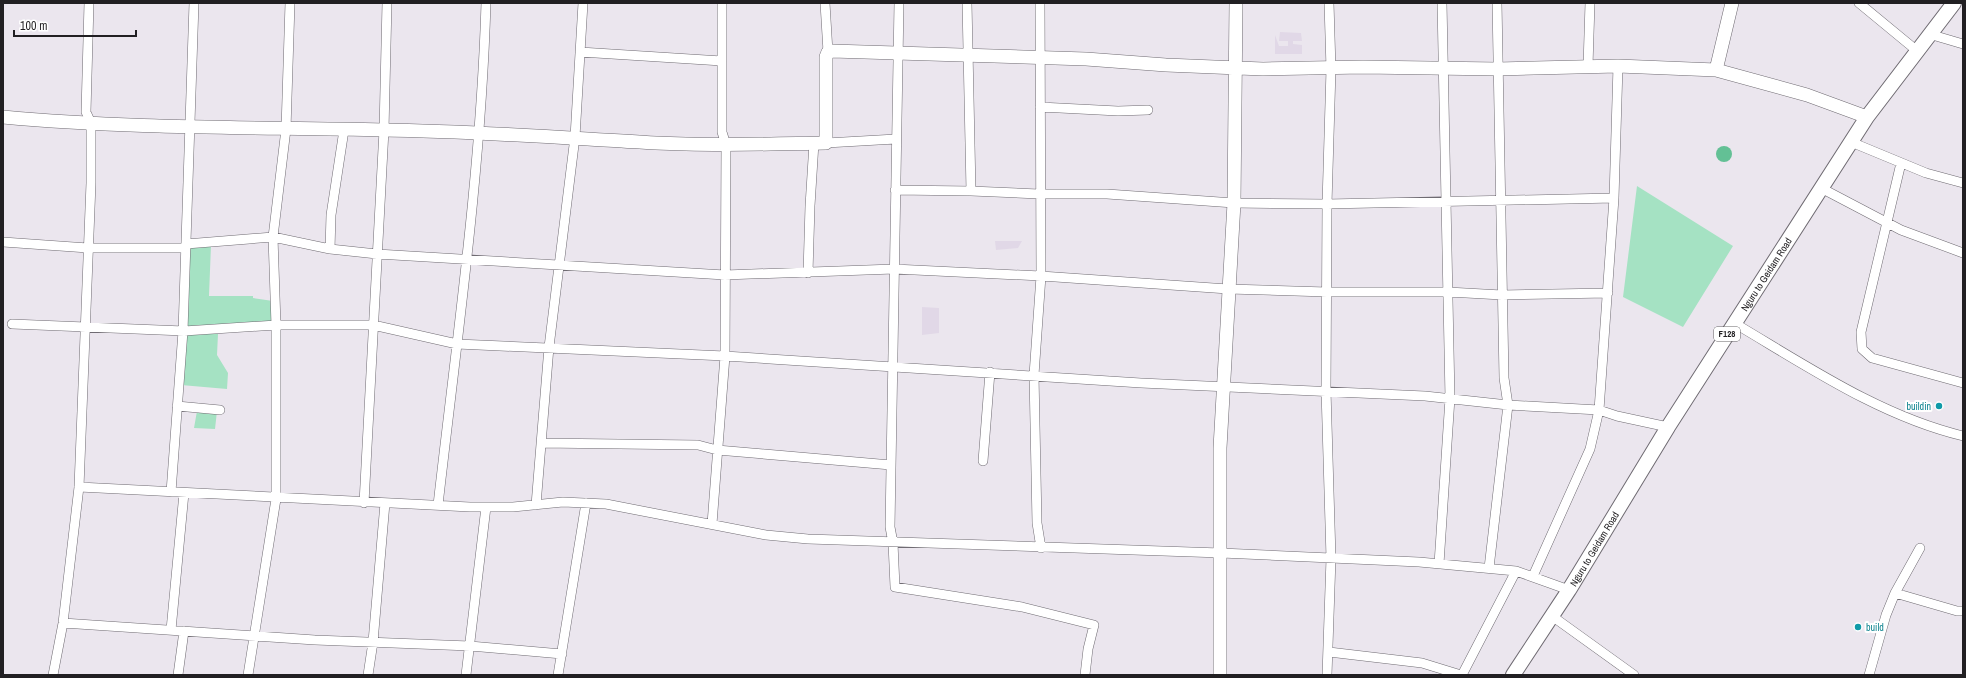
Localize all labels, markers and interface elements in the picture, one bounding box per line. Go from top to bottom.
scale bar [14,12,136,38]
text: 100 m [20,18,47,34]
street label: Nguru to Geidam Road [1738,235,1795,314]
road number: F128 [1714,327,1740,341]
place label: buildin [1906,400,1931,413]
marker: buildin [1934,401,1944,411]
street label: Nguru to Geidam Road [1567,509,1622,589]
place label: build [1866,621,1884,634]
marker: build [1853,622,1863,632]

